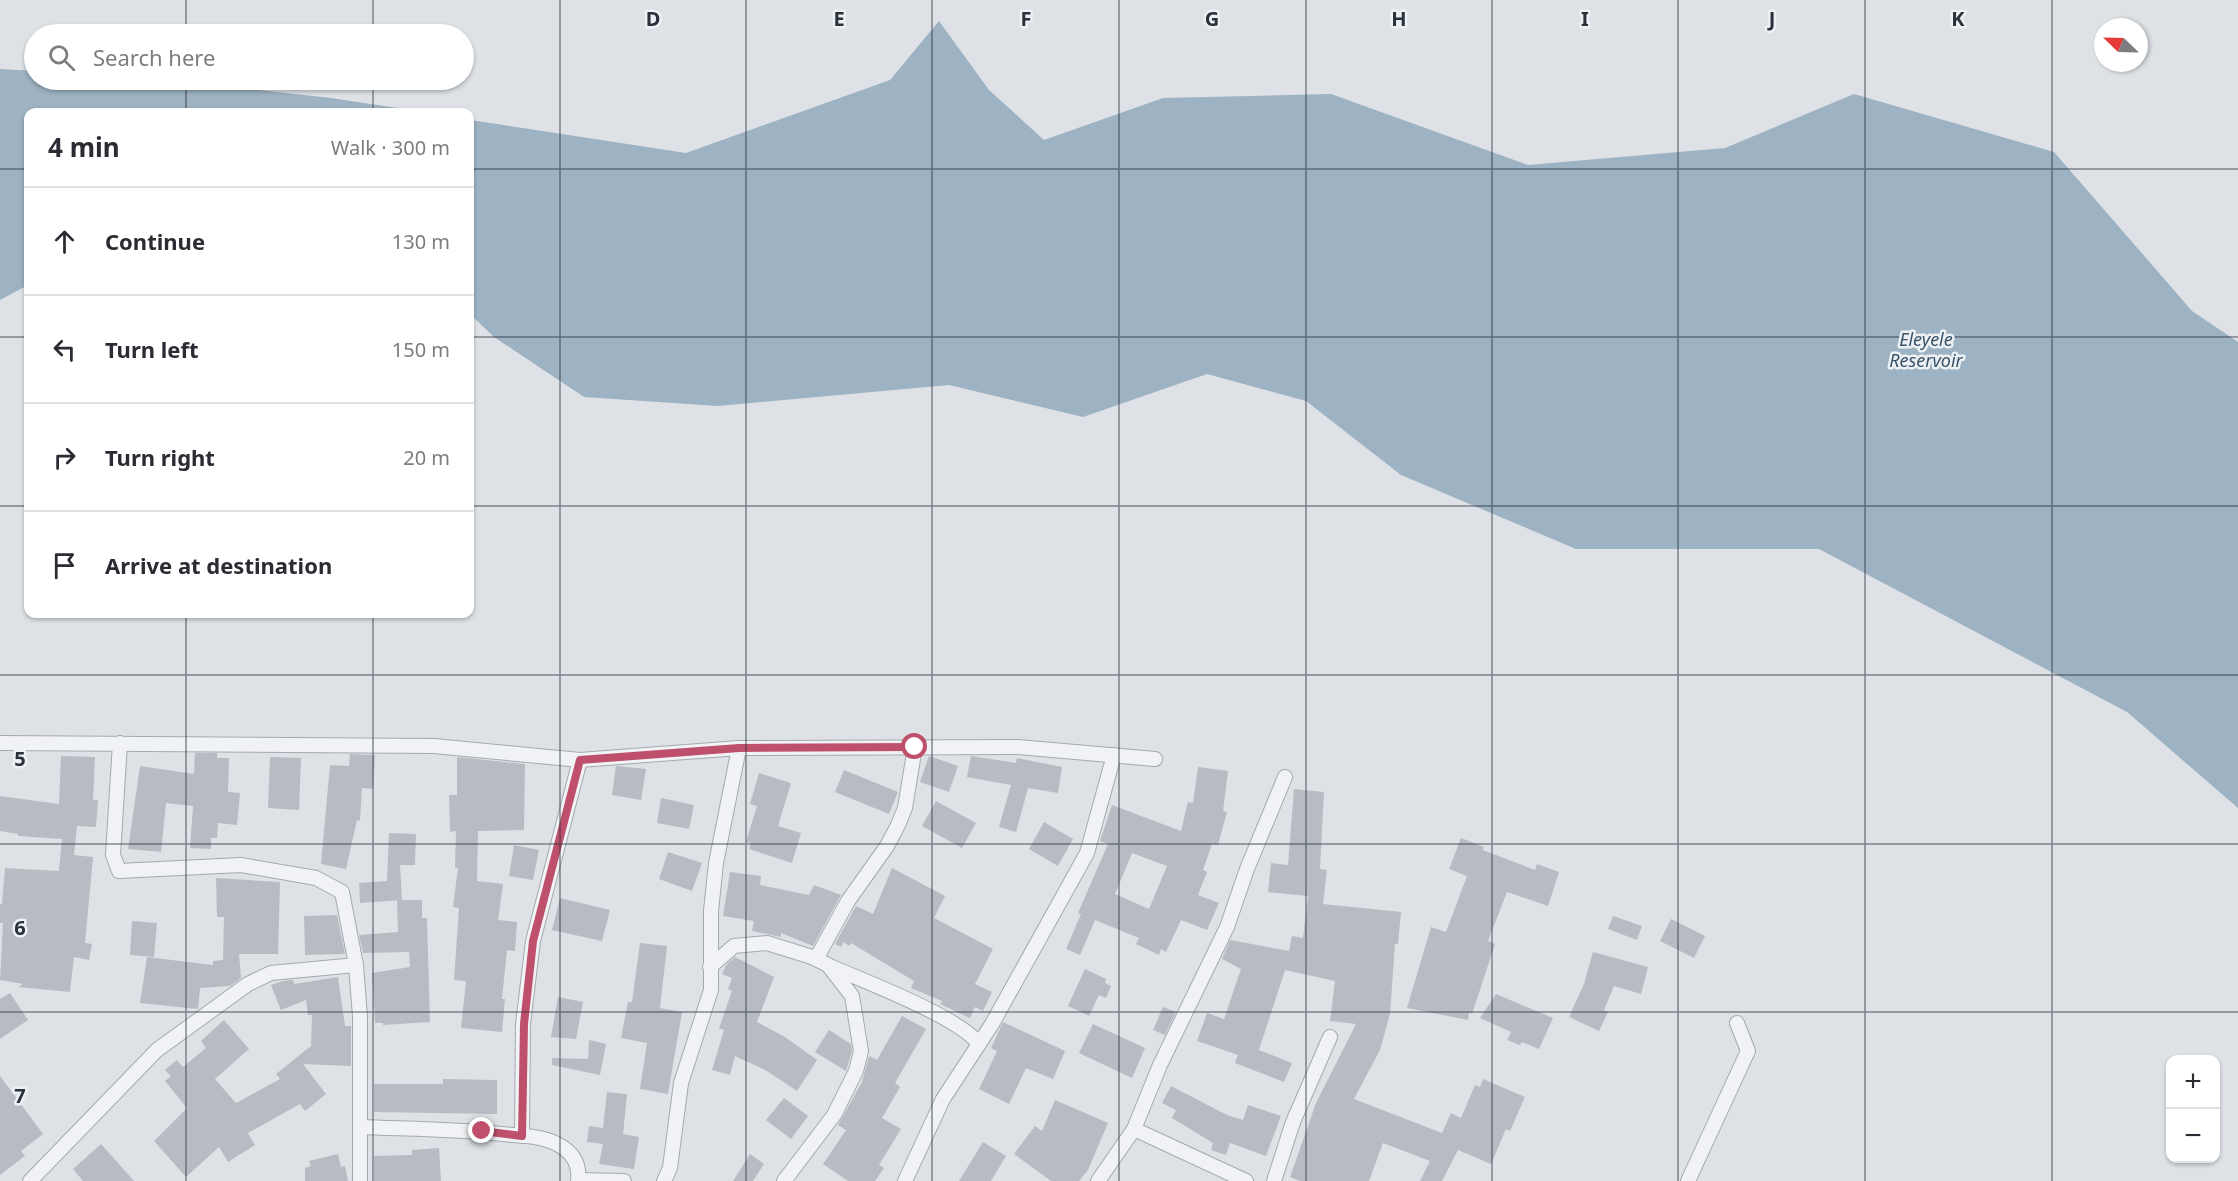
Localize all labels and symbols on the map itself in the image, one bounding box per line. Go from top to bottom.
text: D [646,5,660,32]
text: E [833,5,845,32]
text: F [1021,5,1031,32]
text: G [1205,5,1219,32]
text: H [1391,5,1407,32]
text: I [1581,5,1589,32]
text: J [1767,5,1775,32]
text: K [1951,5,1965,32]
north arrow [2094,18,2148,72]
water label: Eleyele Reservoir [1889,327,1964,372]
route start [901,733,927,759]
text: 5 [14,745,26,772]
text: 6 [14,914,26,941]
text: 7 [14,1082,26,1109]
route end [468,1117,494,1143]

